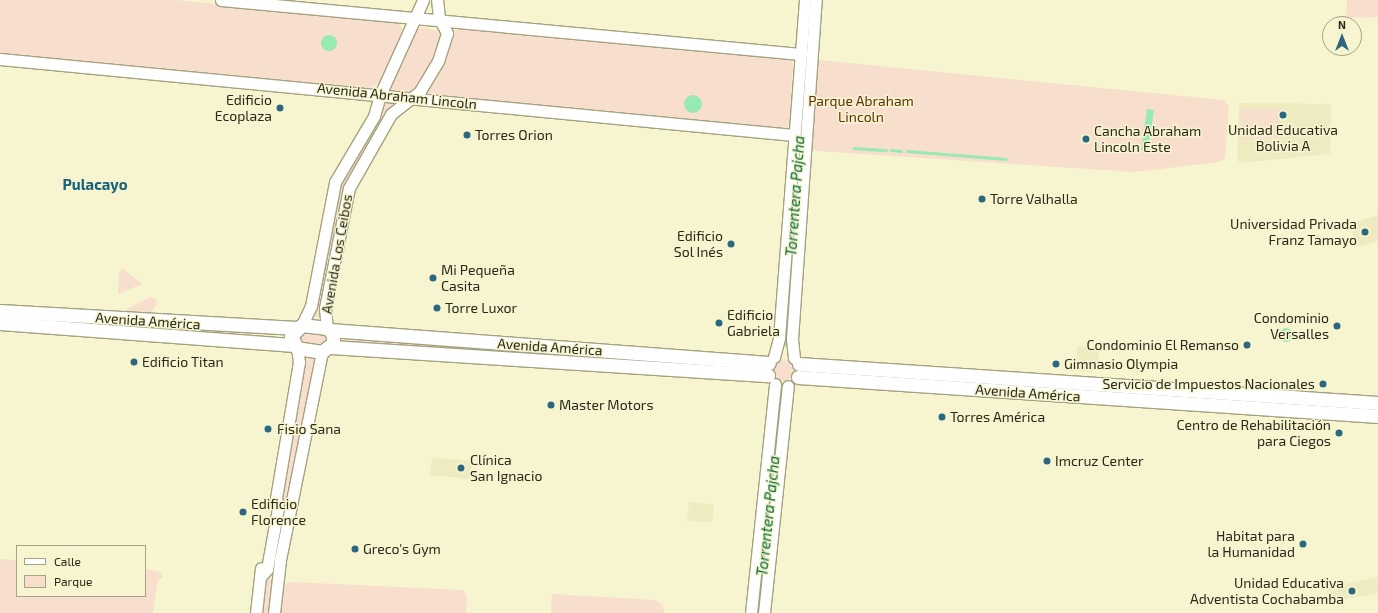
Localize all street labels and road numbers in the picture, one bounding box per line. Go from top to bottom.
street label: Avenida Abraham Lincoln [316,79,478,113]
street label: Avenida Los Ceibos [318,193,356,315]
street label: Avenida América [95,309,201,333]
street label: Avenida América [497,335,603,359]
street label: Avenida América [975,381,1081,405]

